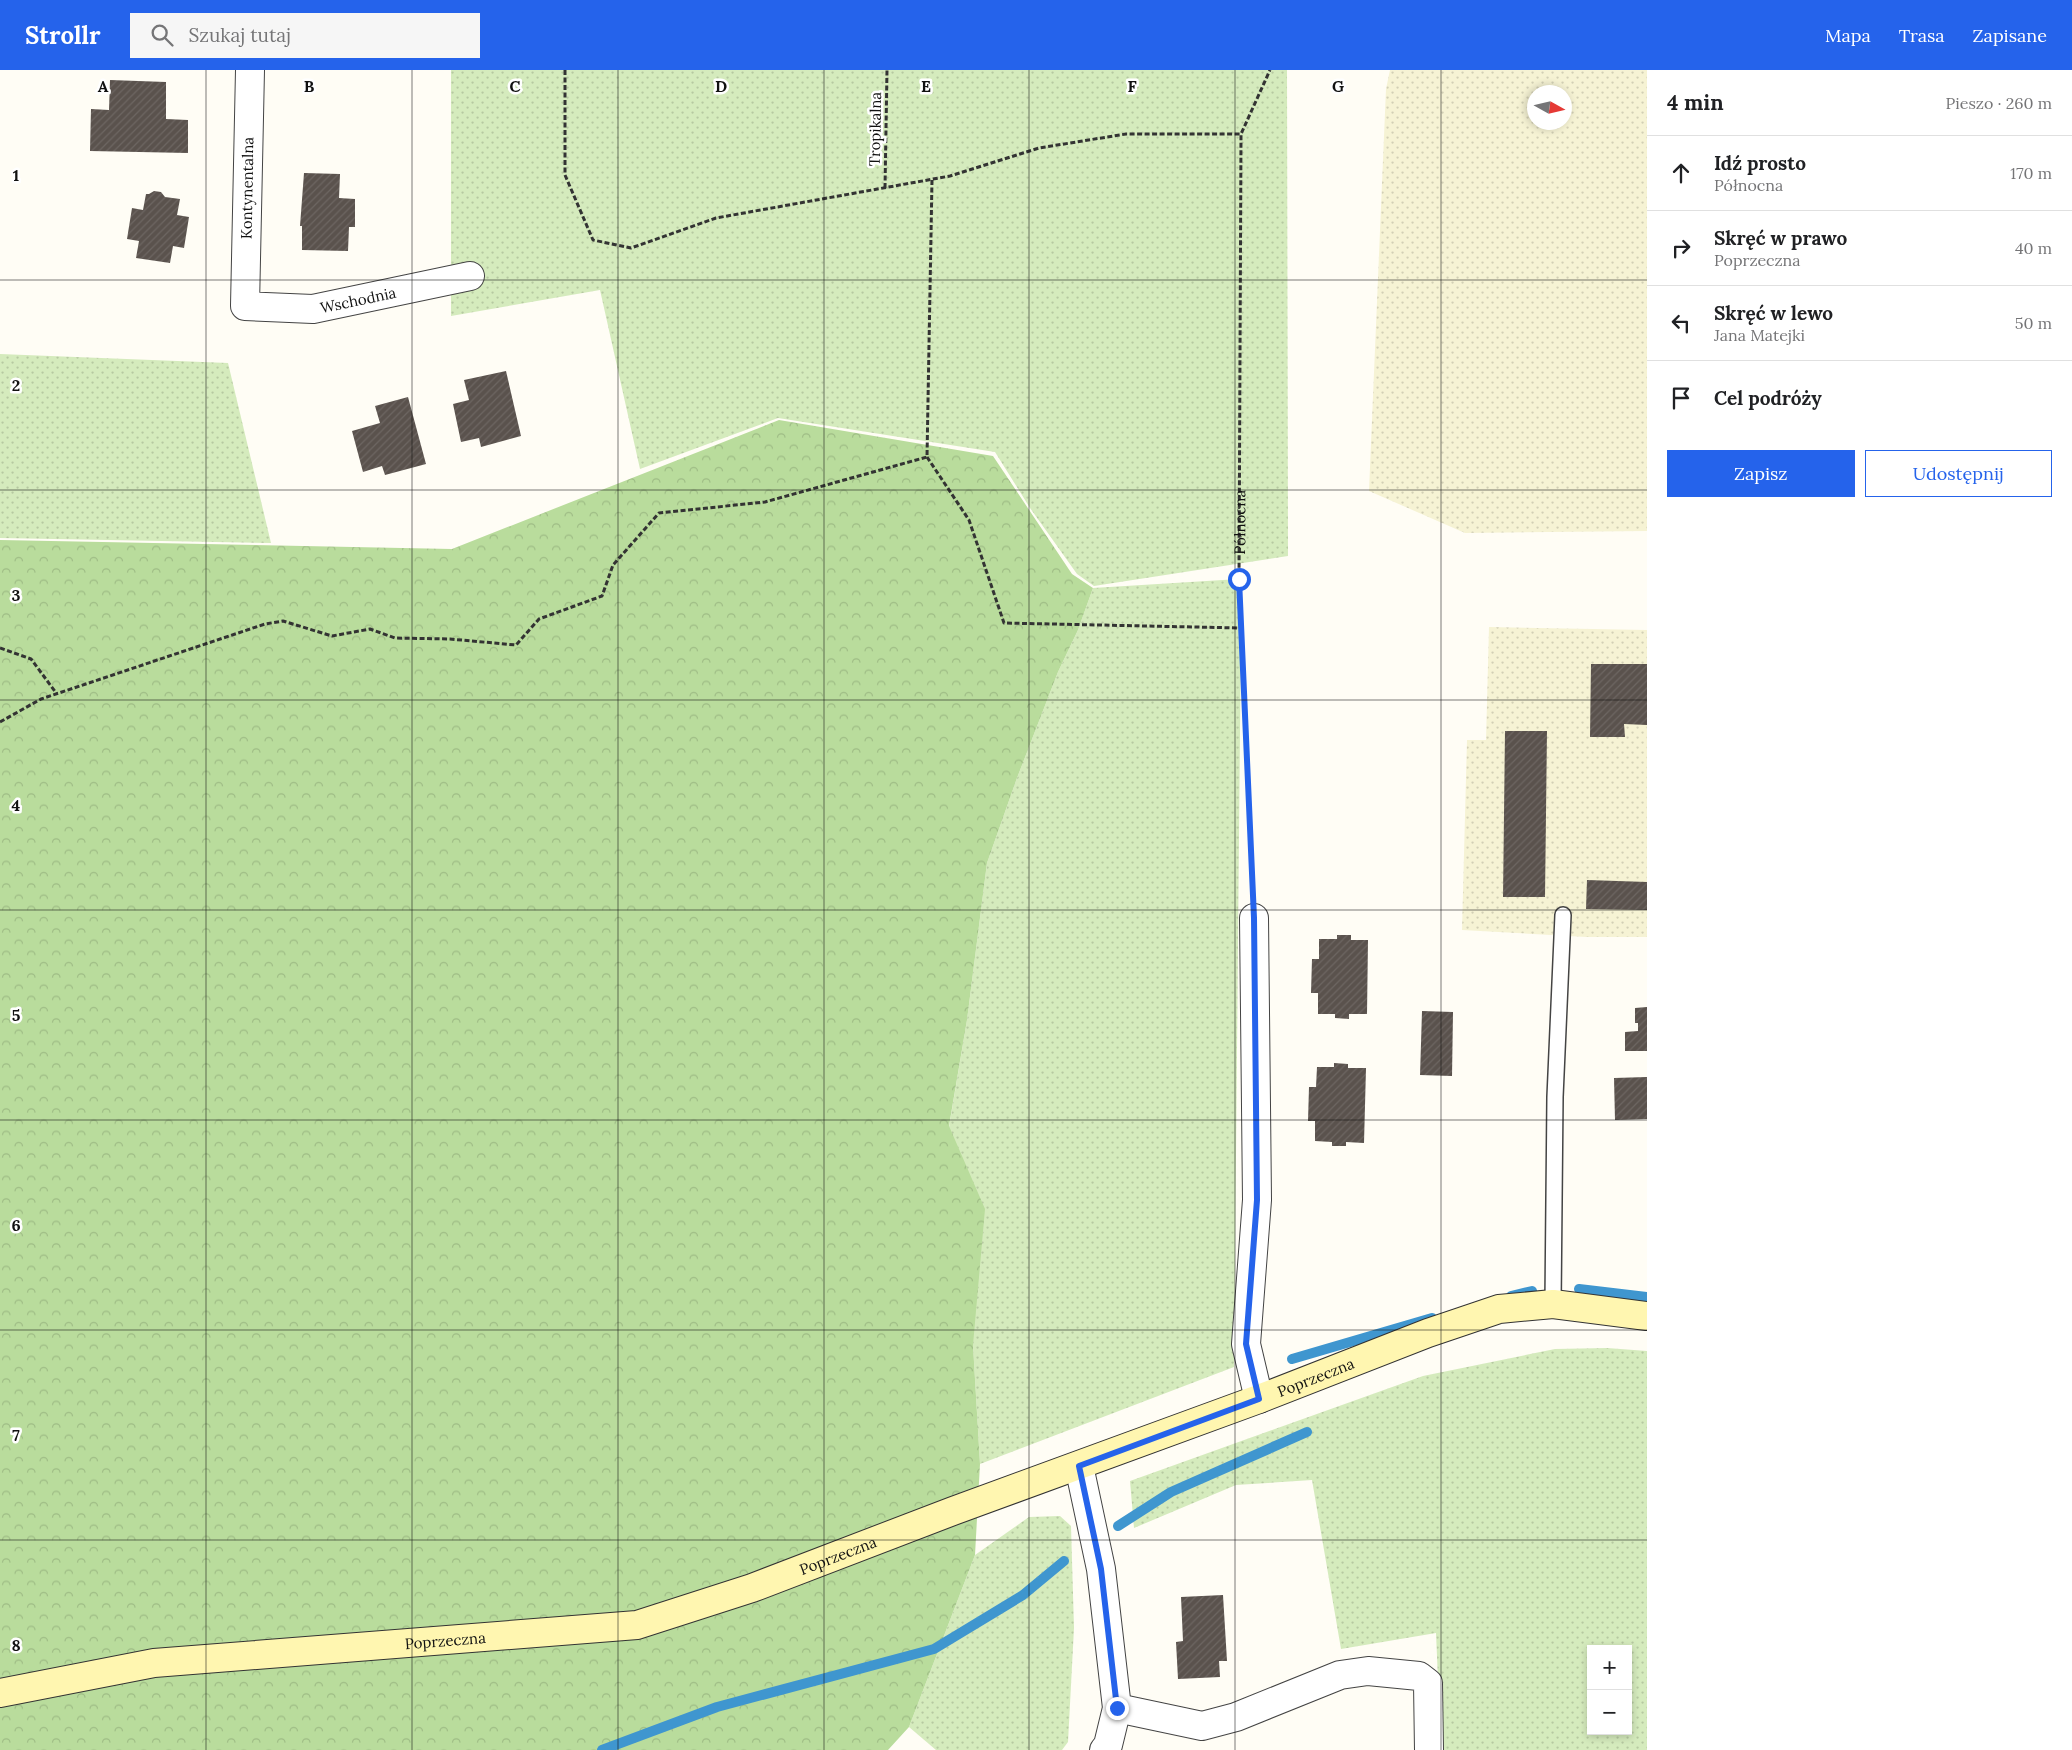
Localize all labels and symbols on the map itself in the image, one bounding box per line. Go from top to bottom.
text: A [98,76,109,96]
text: B [304,76,315,96]
text: C [509,76,521,96]
text: D [715,76,727,96]
text: E [921,76,931,96]
text: F [1127,76,1137,96]
text: G [1332,76,1344,96]
north arrow [1527,85,1572,130]
street label: Tropikalna [865,91,885,166]
street label: Kontynentalna [237,136,257,239]
text: 1 [13,165,19,185]
street label: Wschodnia [318,282,398,317]
text: 2 [12,375,20,395]
street label: Północna [1230,490,1249,555]
route start [1228,568,1251,591]
text: 3 [12,585,21,605]
text: 4 [12,795,21,815]
text: 5 [12,1005,21,1025]
text: 6 [11,1215,21,1235]
street label: Poprzeczna [1274,1353,1357,1401]
text: 7 [12,1425,20,1445]
street label: Poprzeczna [796,1532,879,1579]
street label: Poprzeczna [404,1627,487,1653]
text: 8 [11,1635,21,1655]
route end [1106,1697,1129,1720]

